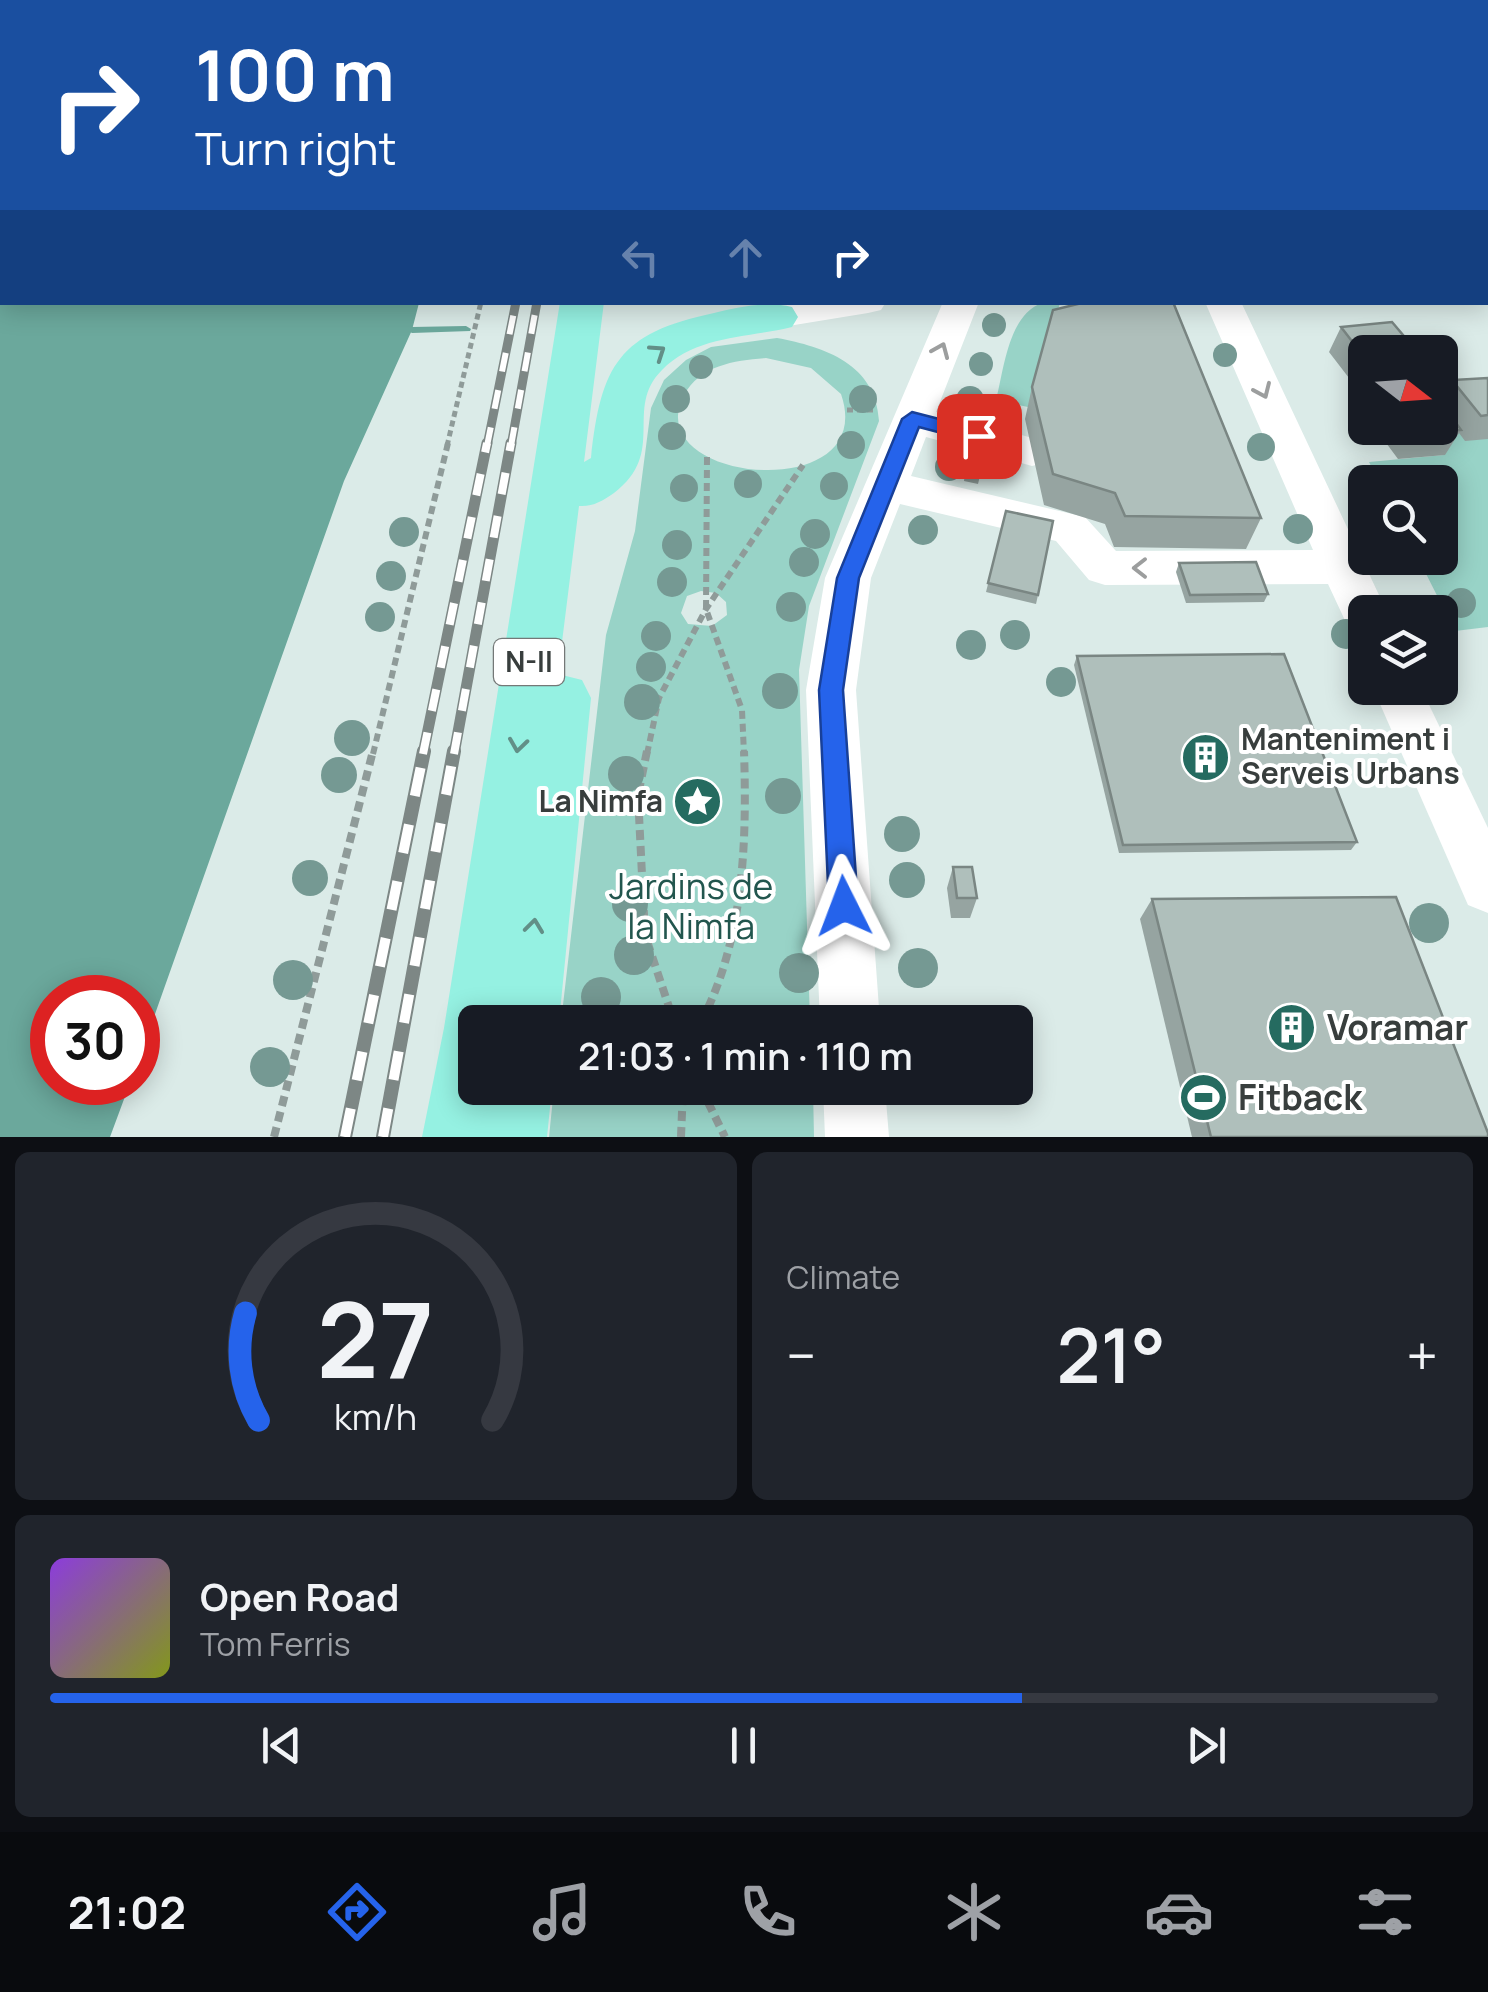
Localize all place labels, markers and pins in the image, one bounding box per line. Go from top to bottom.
pin [937,394,1022,479]
place label: Manteniment i Serveis Urbans [1241,718,1460,793]
building icon: Manteniment i Serveis Urbans [1180,731,1232,783]
place icon: La Nimfa [672,776,724,828]
place label: La Nimfa [539,780,663,821]
building icon: Voramar [1266,1002,1318,1054]
place label: Voramar [1327,1003,1468,1051]
sports icon: Fitback [1177,1072,1229,1124]
place label: Fitback [1238,1073,1363,1121]

